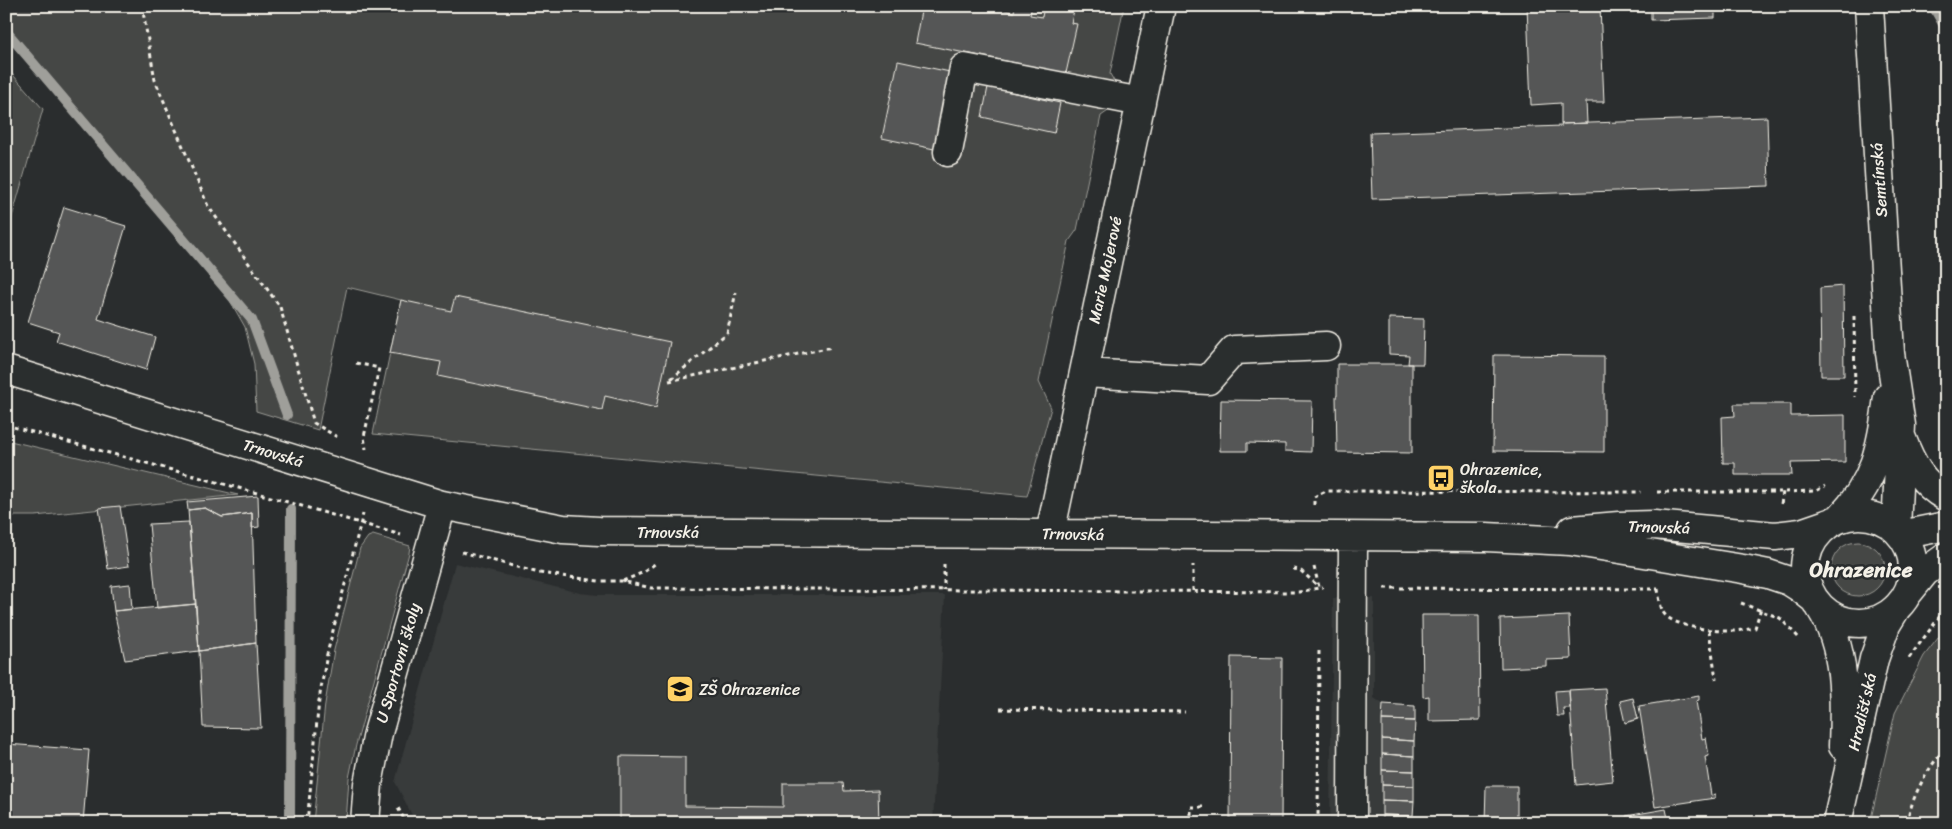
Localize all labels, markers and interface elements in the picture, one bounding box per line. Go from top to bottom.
street label: Semtínská [1862,142,1896,218]
street label: Marie Majerové [1079,214,1131,326]
street label: Trnovská [239,430,307,476]
place label: Ohrazenice, škola [1459,455,1543,502]
bus stop icon: Ohrazenice, škola [1426,463,1456,493]
street label: Trnovská [1627,511,1691,543]
street label: Trnovská [637,518,699,547]
street label: Trnovská [1042,519,1104,549]
district label: Ohrazenice [1810,551,1913,589]
street label: U Sportovní školy [367,599,429,727]
street label: Hradišťská [1839,670,1885,754]
school or university icon: ZŠ Ohrazenice [665,674,695,704]
place label: ZŠ Ohrazenice [699,675,800,704]

